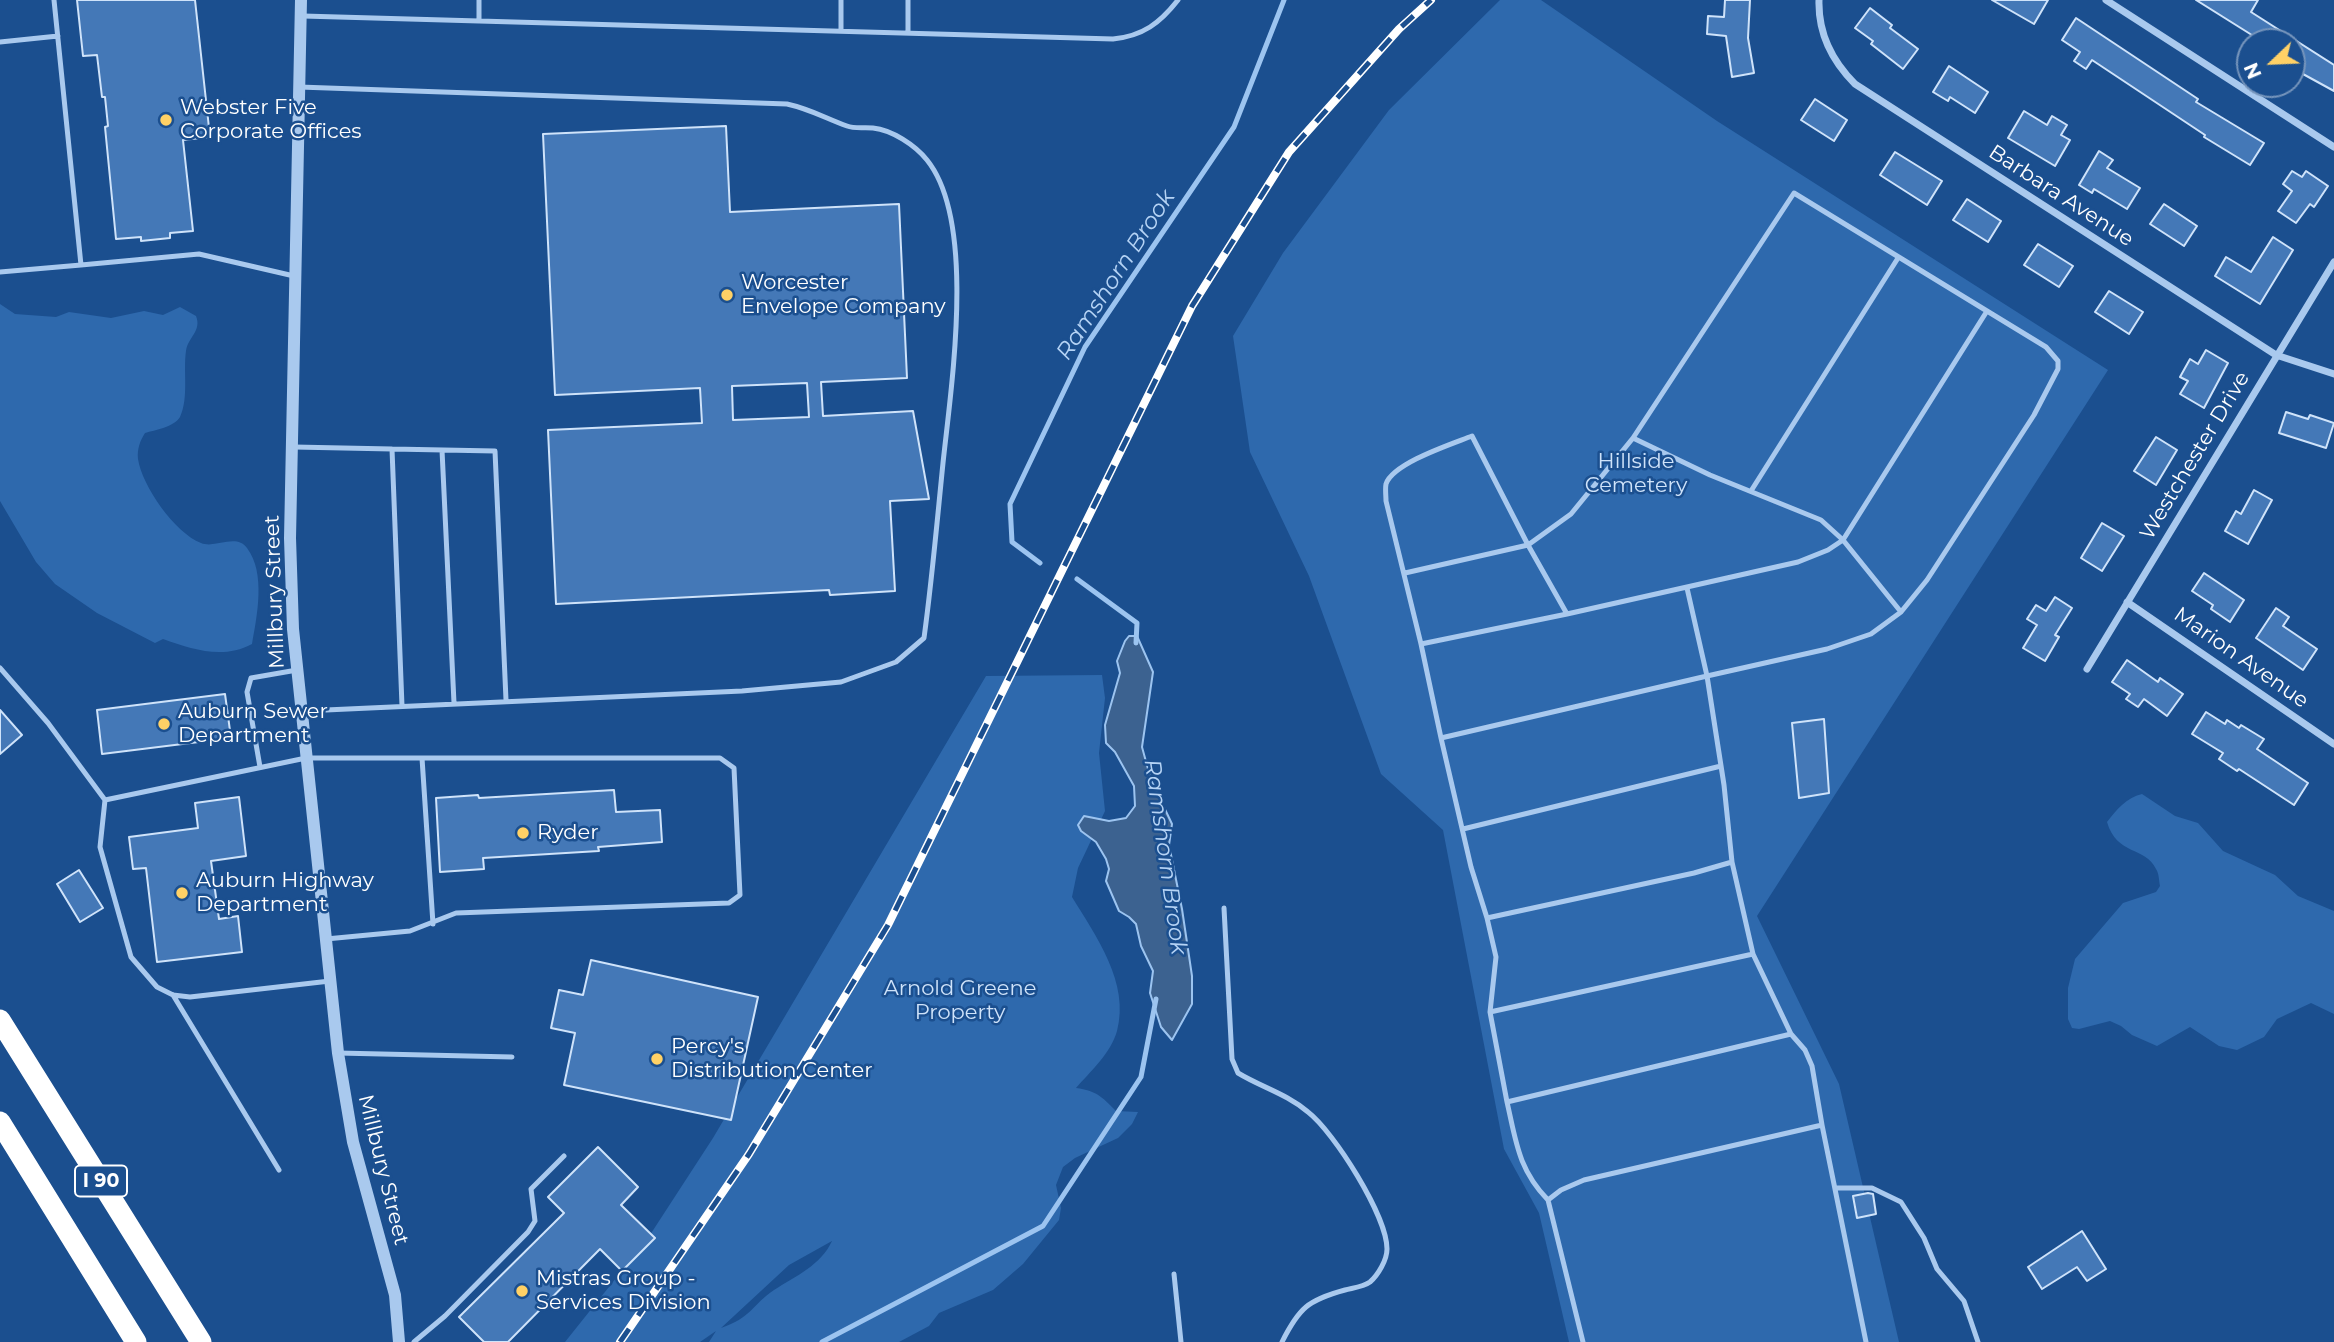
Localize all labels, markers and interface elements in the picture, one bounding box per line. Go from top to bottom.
north arrow [2236,28,2306,98]
text: N [2239,59,2267,82]
place label: Webster Five Corporate Offices [180,95,362,145]
marker: Webster Five Corporate Offices [158,112,174,128]
street label: Barbara Avenue [1984,140,2138,252]
water label: Ramshorn Brook [1051,185,1181,365]
place label: Worcester Envelope Company [741,270,946,320]
marker: Worcester Envelope Company [719,287,735,303]
street label: Westchester Drive [2135,367,2255,545]
park label: Hillside Cemetery [1585,449,1687,499]
street label: Millbury Street [260,515,290,669]
street label: Marion Avenue [2169,602,2313,714]
place label: Auburn Sewer Department [178,699,328,749]
marker: Auburn Sewer Department [156,716,172,732]
water label: Ramshorn Brook [1138,757,1192,957]
place label: Ryder [537,820,599,846]
marker: Ryder [515,825,531,841]
place label: Auburn Highway Department [196,868,374,918]
marker: Auburn Highway Department [174,885,190,901]
park label: Arnold Greene Property [884,976,1036,1026]
place label: Percy's Distribution Center [671,1034,873,1084]
marker: Percy's Distribution Center [649,1051,665,1067]
street label: Millbury Street [352,1092,414,1248]
road number: I 90 [75,1166,127,1196]
place label: Mistras Group - Services Division [536,1266,711,1316]
marker: Mistras Group - Services Division [514,1283,530,1299]

